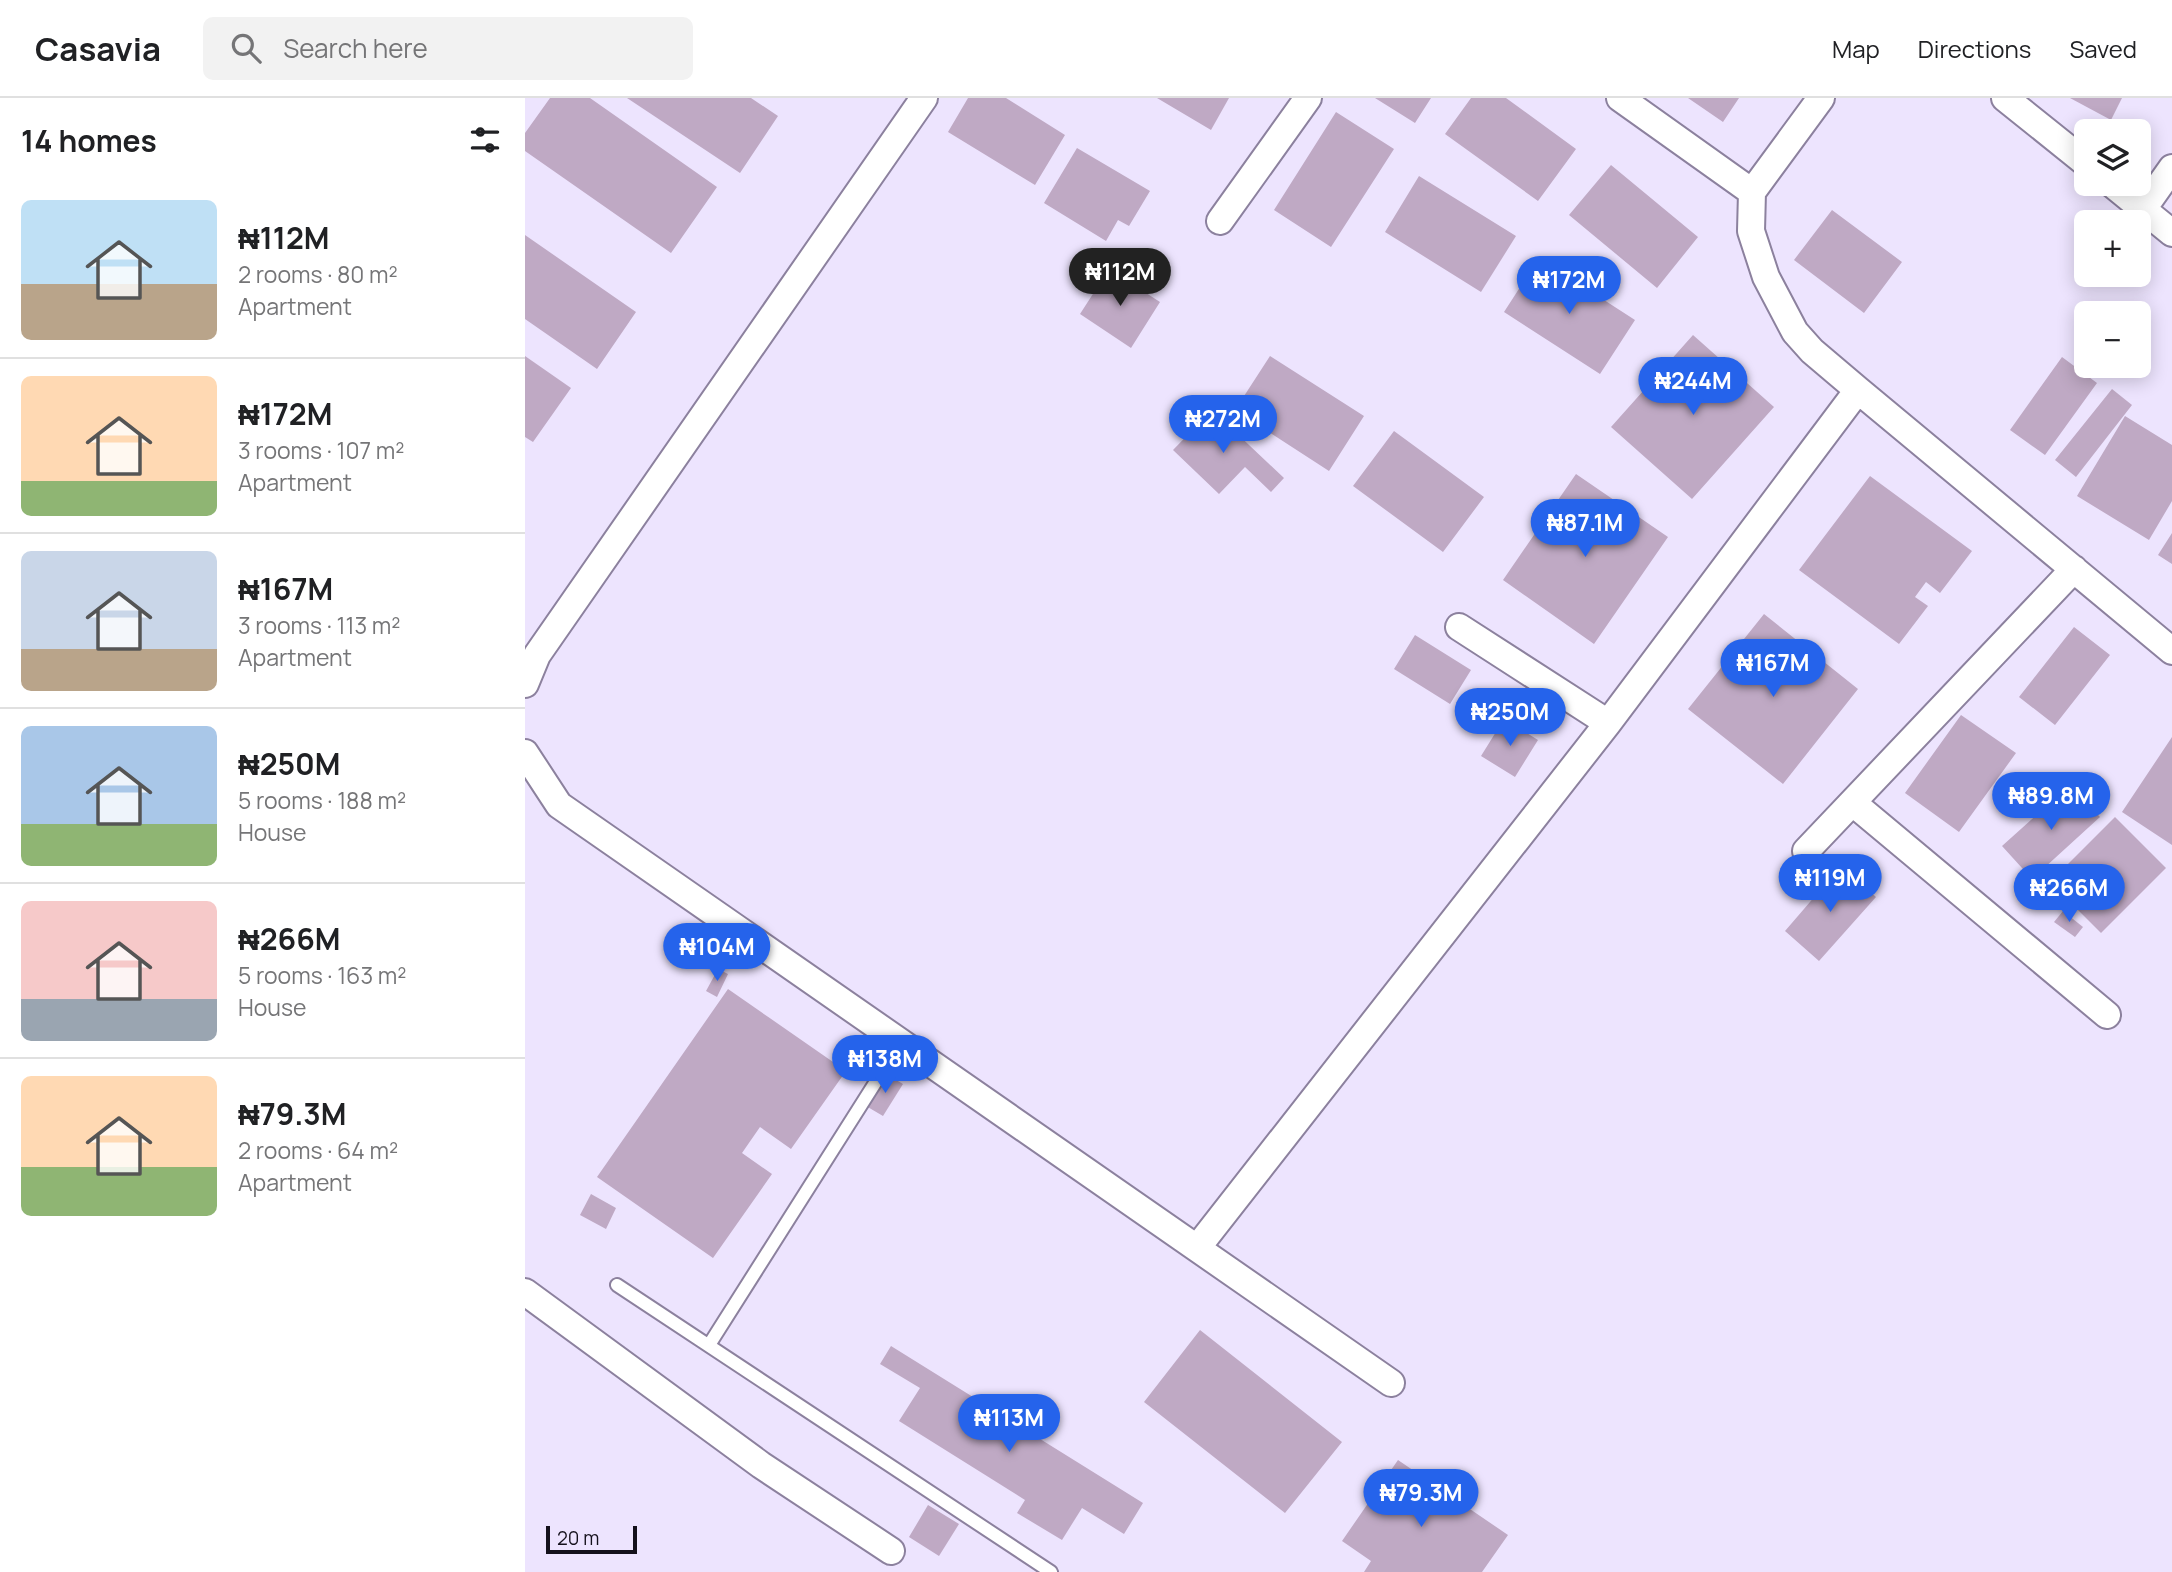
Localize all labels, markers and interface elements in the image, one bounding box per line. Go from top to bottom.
search box [203,17,693,80]
text: Casavia [35,26,161,71]
icon: search [227,29,265,67]
text: Search here [283,30,428,66]
text: Map [1832,32,1880,65]
text: Directions [1918,32,2031,65]
text: Saved [2069,32,2137,65]
map controls [2074,119,2151,378]
button: layers [2074,119,2151,196]
text: 14 homes [21,120,157,161]
icon: filters [466,121,504,159]
button: + [2074,210,2151,287]
text: ₦112M [238,217,329,258]
icon: home [77,228,161,312]
pin: ₦112M [1071,248,1169,308]
text: ₦112M [1085,255,1155,287]
pin: ₦172M [1520,256,1618,316]
text: 2 rooms · 80 m² [238,258,398,290]
text: ₦172M [1533,263,1605,295]
text: Apartment [238,290,352,322]
button: − [2074,301,2151,378]
pin: ₦244M [1644,358,1742,417]
text: ₦244M [1654,364,1732,396]
text: ₦172M [238,393,332,434]
pin: ₦272M [1174,396,1272,455]
text: ₦272M [1185,402,1261,434]
icon: home [77,404,161,488]
text: 3 rooms · 107 m² [238,434,404,466]
text: Apartment [238,466,352,498]
pin: ₦87.1M [1528,500,1642,559]
text: ₦87.1M [1547,506,1623,538]
text: ₦167M [238,568,333,609]
icon: home [77,579,161,663]
text: 3 rooms · 113 m² [238,609,401,641]
pin: ₦167M [1724,640,1822,699]
text: Apartment [238,641,352,673]
text: ₦167M [1737,646,1809,678]
pin: ₦250M [1461,688,1559,748]
text: ₦250M [1471,695,1549,727]
text: ₦250M [238,743,341,784]
icon: home [77,754,161,838]
pin: ₦89.8M [1994,772,2108,832]
text: ₦89.8M [2008,779,2094,811]
text: 5 rooms · 188 m² [238,784,406,816]
text: House [238,816,307,848]
pin: ₦119M [1781,854,1879,914]
text: ₦119M [1795,861,1865,893]
pin: ₦266M [2020,864,2118,924]
text: ₦266M [2030,871,2108,903]
text: ₦266M [238,918,340,959]
pin: ₦104M [668,924,766,983]
icon: home [77,929,161,1013]
text: ₦104M [679,930,755,962]
text: 5 rooms · 163 m² [238,959,406,991]
text: House [238,991,307,1023]
pin: ₦138M [836,1035,934,1095]
text: ₦138M [848,1042,922,1074]
text: ₦79.3M [238,1093,346,1134]
icon: home [77,1104,161,1188]
text: 2 rooms · 64 m² [238,1134,398,1166]
text: Apartment [238,1166,352,1198]
pin: ₦113M [960,1394,1058,1454]
text: ₦113M [974,1401,1044,1433]
pin: ₦79.3M [1364,1470,1478,1529]
text: ₦79.3M [1379,1476,1463,1508]
scale bar [546,1523,637,1555]
text: 20 m [557,1525,599,1551]

